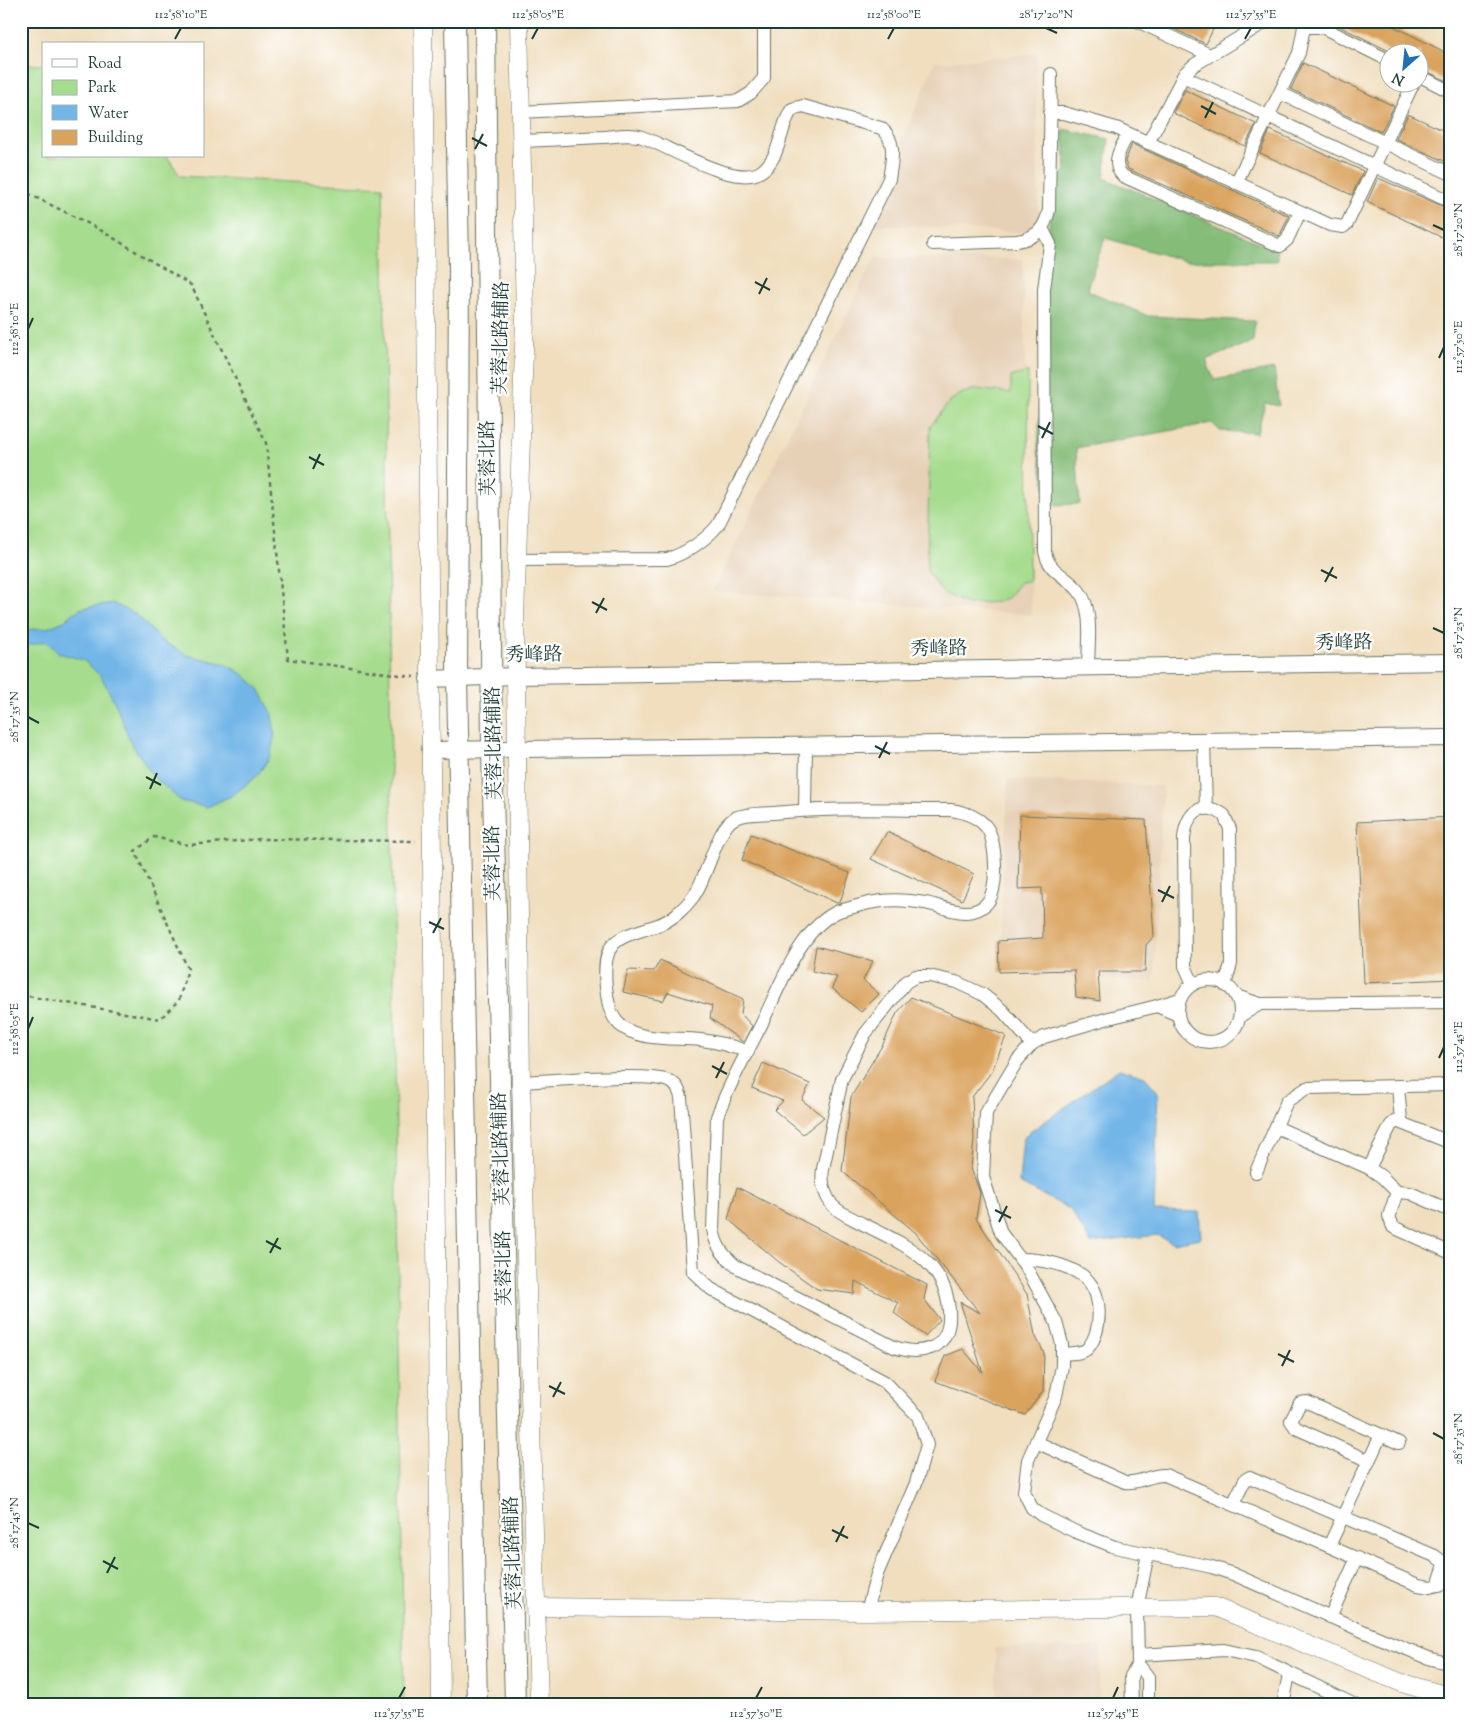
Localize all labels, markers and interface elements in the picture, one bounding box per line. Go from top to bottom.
text: 112°58'10"E [155,6,208,24]
text: 112°58'05"E [512,6,565,24]
text: 112°58'00"E [867,6,922,24]
text: 28°17'20"N [1019,6,1074,24]
text: 112°57'55"E [1226,6,1277,24]
legend [42,42,205,158]
north arrow [1380,42,1430,92]
text: Road [88,54,122,75]
text: N [1389,66,1409,89]
text: Park [88,78,117,99]
text: Water [88,104,129,125]
text: Building [88,128,143,149]
text: 28°17'20"N [1450,202,1468,257]
street label: 芙蓉北路辅路 [488,281,516,395]
text: 112°58'10"E [6,302,24,355]
text: 112°57'50"E [1450,320,1468,373]
street label: 芙蓉北路 [475,420,503,496]
text: 28°17'25"N [1450,606,1468,659]
street label: 秀峰路 [1315,630,1373,658]
street label: 秀峰路 [910,636,968,664]
street label: 秀峰路 [505,642,563,670]
street label: 芙蓉北路辅路 [481,686,509,800]
text: 28°17'35"N [6,691,24,743]
street label: 芙蓉北路 [480,825,508,901]
text: 112°58'05"E [6,1002,24,1055]
text: 112°57'45"E [1450,1021,1468,1073]
street label: 芙蓉北路辅路 [487,1092,517,1206]
street label: 芙蓉北路 [491,1230,519,1306]
text: 28°17'35"N [1450,1413,1468,1465]
street label: 芙蓉北路辅路 [499,1496,529,1610]
text: 28°17'45"N [6,1497,24,1549]
text: 112°57'55"E [374,1705,425,1723]
text: 112°57'50"E [730,1705,783,1723]
text: 112°57'45"E [1087,1705,1139,1723]

